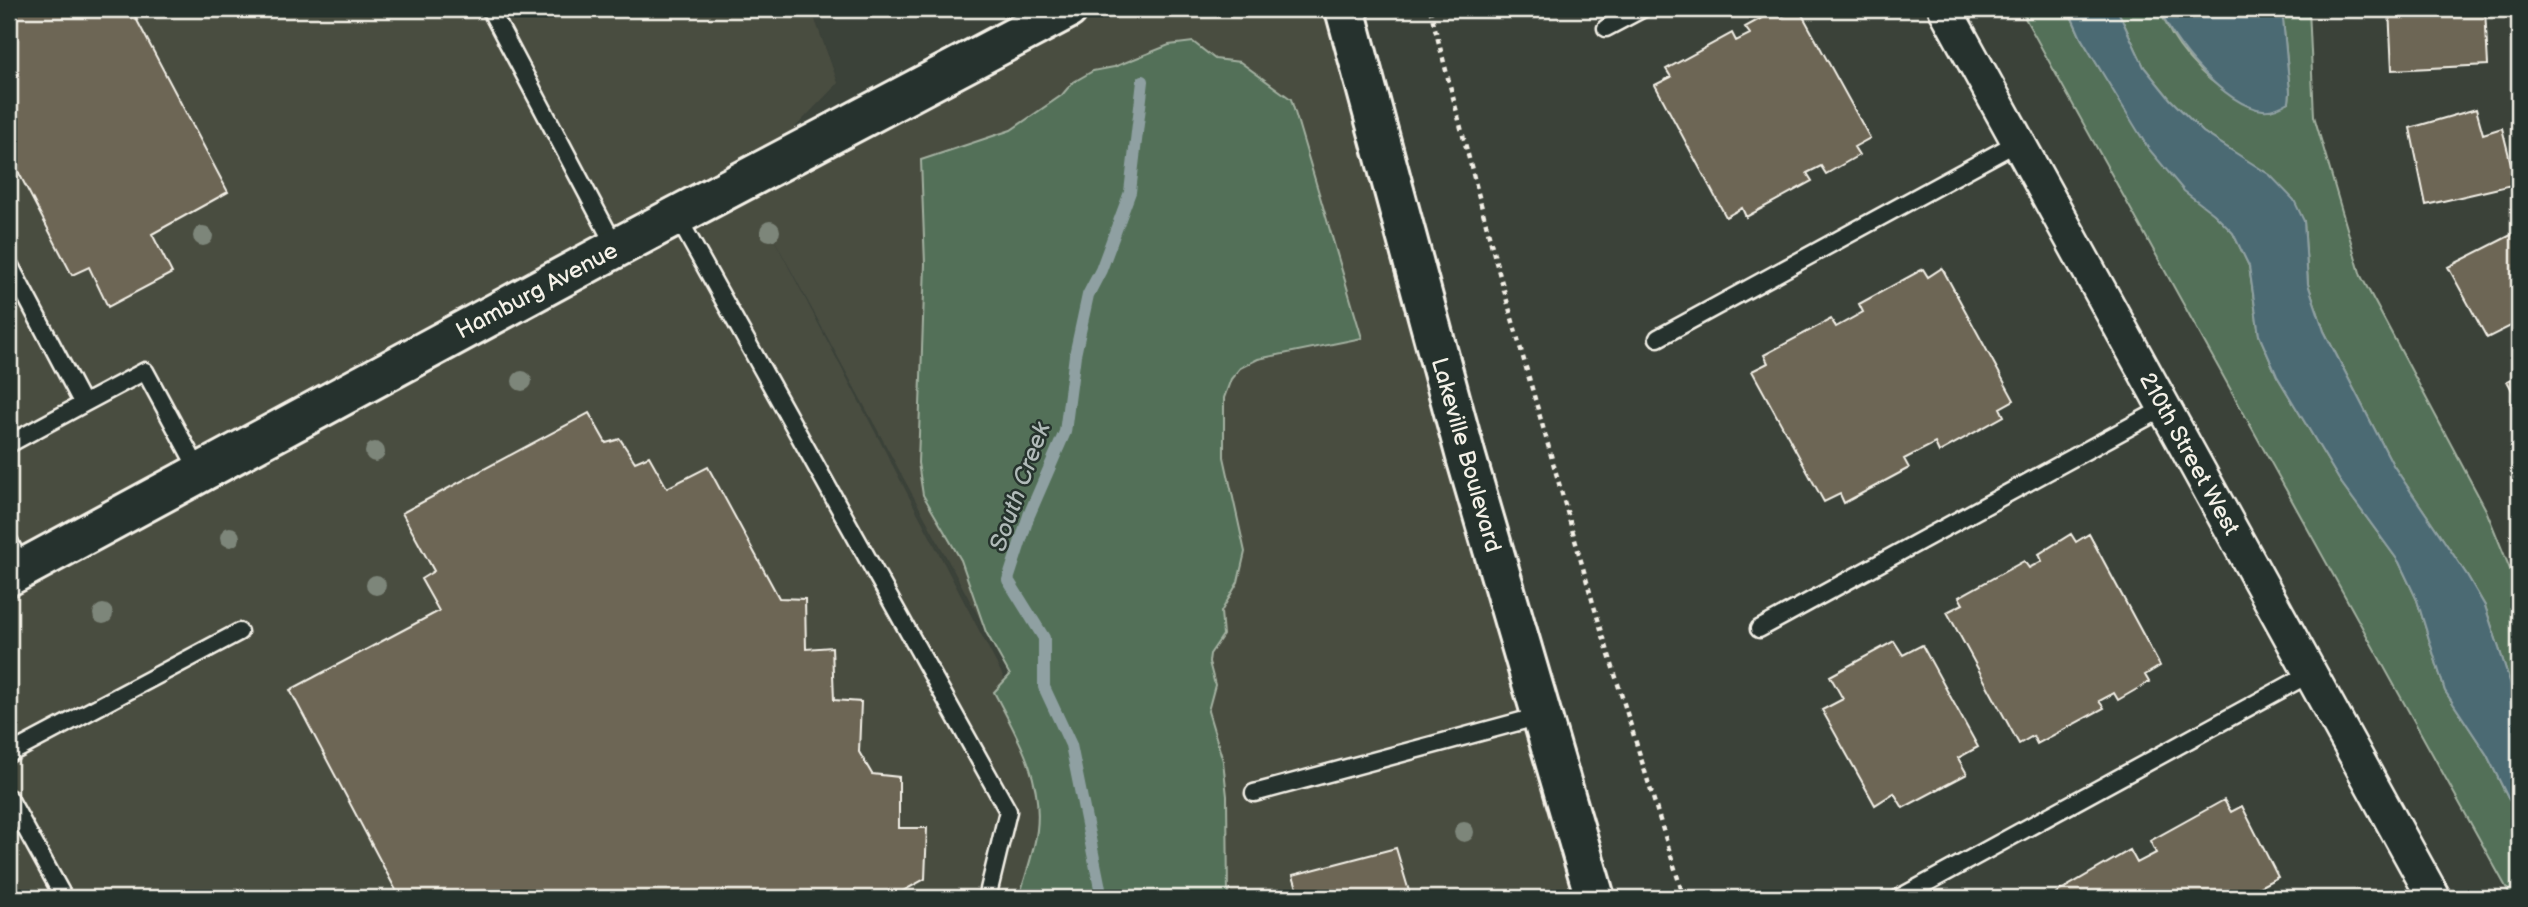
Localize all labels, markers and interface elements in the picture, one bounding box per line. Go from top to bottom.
street label: Hamburg Avenue [451,237,623,345]
street label: Lakeville Boulevard [1425,355,1507,555]
street label: 210th Street West [2133,368,2245,540]
water label: South Creek [983,417,1057,555]

